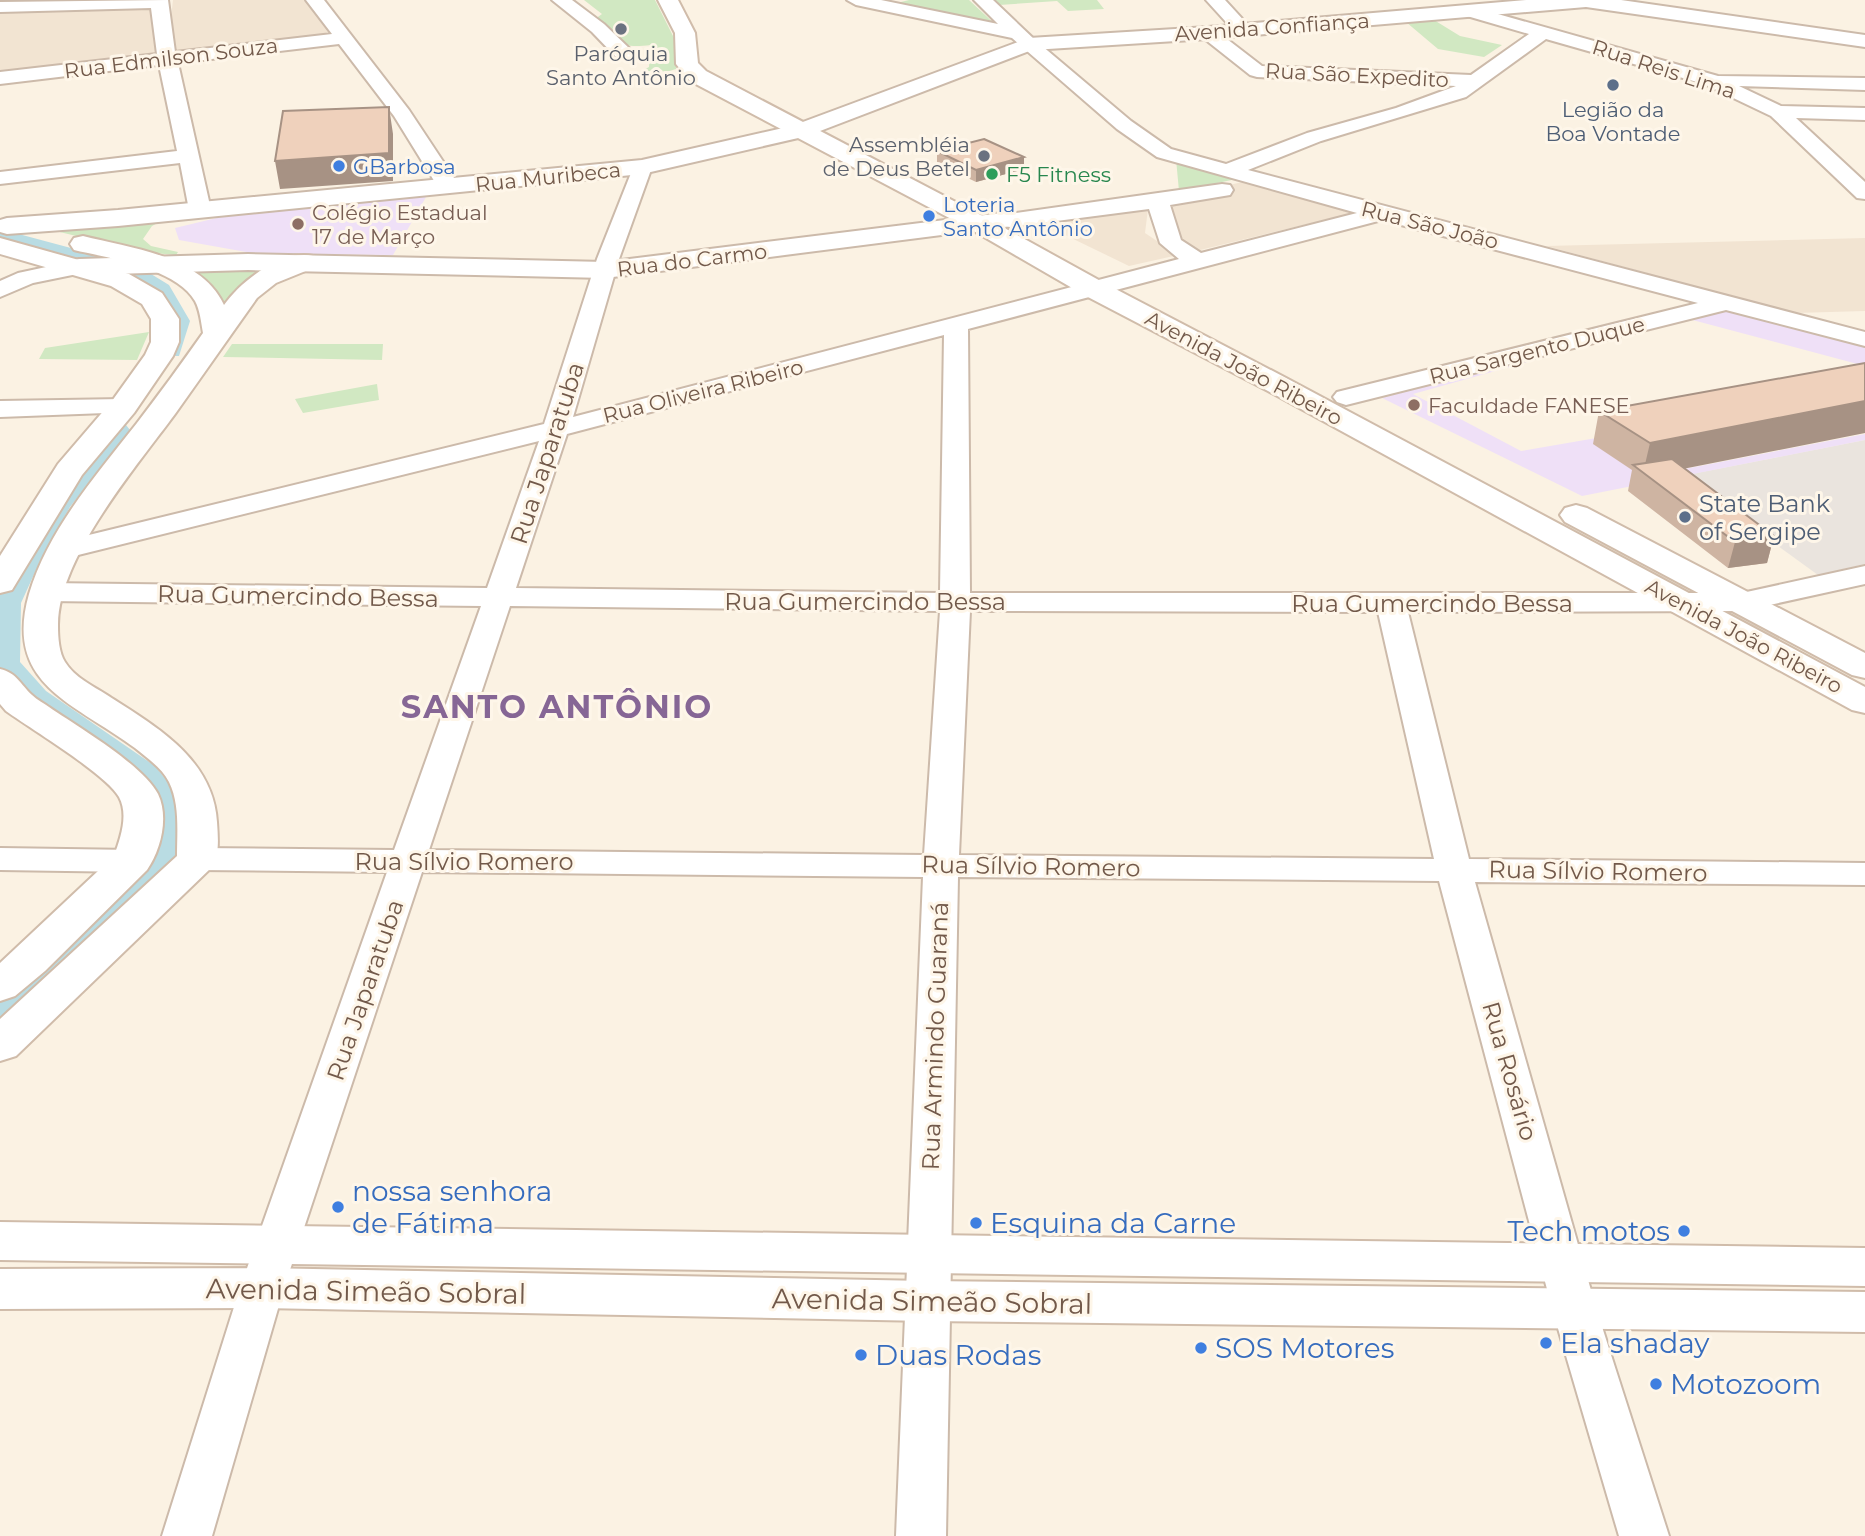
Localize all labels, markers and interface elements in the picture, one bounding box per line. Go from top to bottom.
street label: Avenida Confiança [1174,8,1370,46]
marker: Paróquia Santo Antônio [613,21,629,37]
street label: Rua Edmilson Souza [63,32,279,84]
street label: Rua Reis Lima [1589,34,1739,104]
place label: Paróquia Santo Antônio [546,41,696,90]
street label: Rua São Expedito [1264,58,1450,92]
marker: Legião da Boa Vontade [1605,77,1621,93]
place label: Legião da Boa Vontade [1545,97,1681,146]
place label: Assembléia de Deus Betel [823,132,970,181]
marker: Assembléia de Deus Betel [976,148,992,164]
place label: GBarbosa [353,154,456,179]
street label: Rua Muribeca [474,157,622,197]
marker: GBarbosa [331,158,347,174]
place label: F5 Fitness [1006,162,1111,187]
marker: F5 Fitness [984,166,1000,182]
place label: Loteria Santo Antônio [943,192,1093,241]
street label: Rua São João [1359,196,1501,254]
place label: Colégio Estadual 17 de Março [312,200,488,249]
marker: Loteria Santo Antônio [921,208,937,224]
marker: Colégio Estadual 17 de Março [290,216,306,232]
street label: Rua do Carmo [616,238,768,282]
street label: Avenida João Ribeiro [1141,305,1347,431]
street label: Rua Sargento Duque [1427,311,1647,389]
street label: Rua Oliveira Ribeiro [600,354,806,428]
street label: Rua Japaratuba [504,358,590,548]
place label: Faculdade FANESE [1428,393,1630,418]
marker: Faculdade FANESE [1406,397,1422,413]
place label: State Bank of Sergipe [1699,489,1831,546]
marker: State Bank of Sergipe [1677,509,1693,525]
street label: Avenida João Ribeiro [1641,573,1847,699]
street label: Rua Gumercindo Bessa [157,579,439,613]
street label: Rua Gumercindo Bessa [724,587,1006,616]
street label: Rua Gumercindo Bessa [1291,589,1573,618]
district label: SANTO ANTÔNIO [401,687,713,726]
street label: Rua Sílvio Romero [354,847,574,876]
street label: Rua Sílvio Romero [921,850,1141,882]
street label: Rua Sílvio Romero [1488,855,1708,887]
street label: Rua Japaratuba [320,896,410,1084]
street label: Rua Armindo Guaraná [916,901,954,1171]
street label: Rua Rosário [1476,998,1544,1144]
place label: nossa senhora de Fátima [352,1174,552,1240]
marker: nossa senhora de Fátima [330,1199,346,1215]
place label: Esquina da Carne [990,1206,1236,1240]
place label: Tech motos [1507,1214,1670,1248]
marker: Esquina da Carne [968,1215,984,1231]
marker: Tech motos [1676,1223,1692,1239]
street label: Avenida Simeão Sobral [205,1271,527,1311]
street label: Avenida Simeão Sobral [771,1281,1093,1321]
place label: Ela shaday [1560,1326,1710,1360]
place label: SOS Motores [1215,1331,1394,1365]
marker: Ela shaday [1538,1335,1554,1351]
place label: Duas Rodas [875,1338,1041,1372]
marker: SOS Motores [1193,1340,1209,1356]
marker: Duas Rodas [853,1347,869,1363]
place label: Motozoom [1670,1367,1821,1401]
marker: Motozoom [1648,1376,1664,1392]

